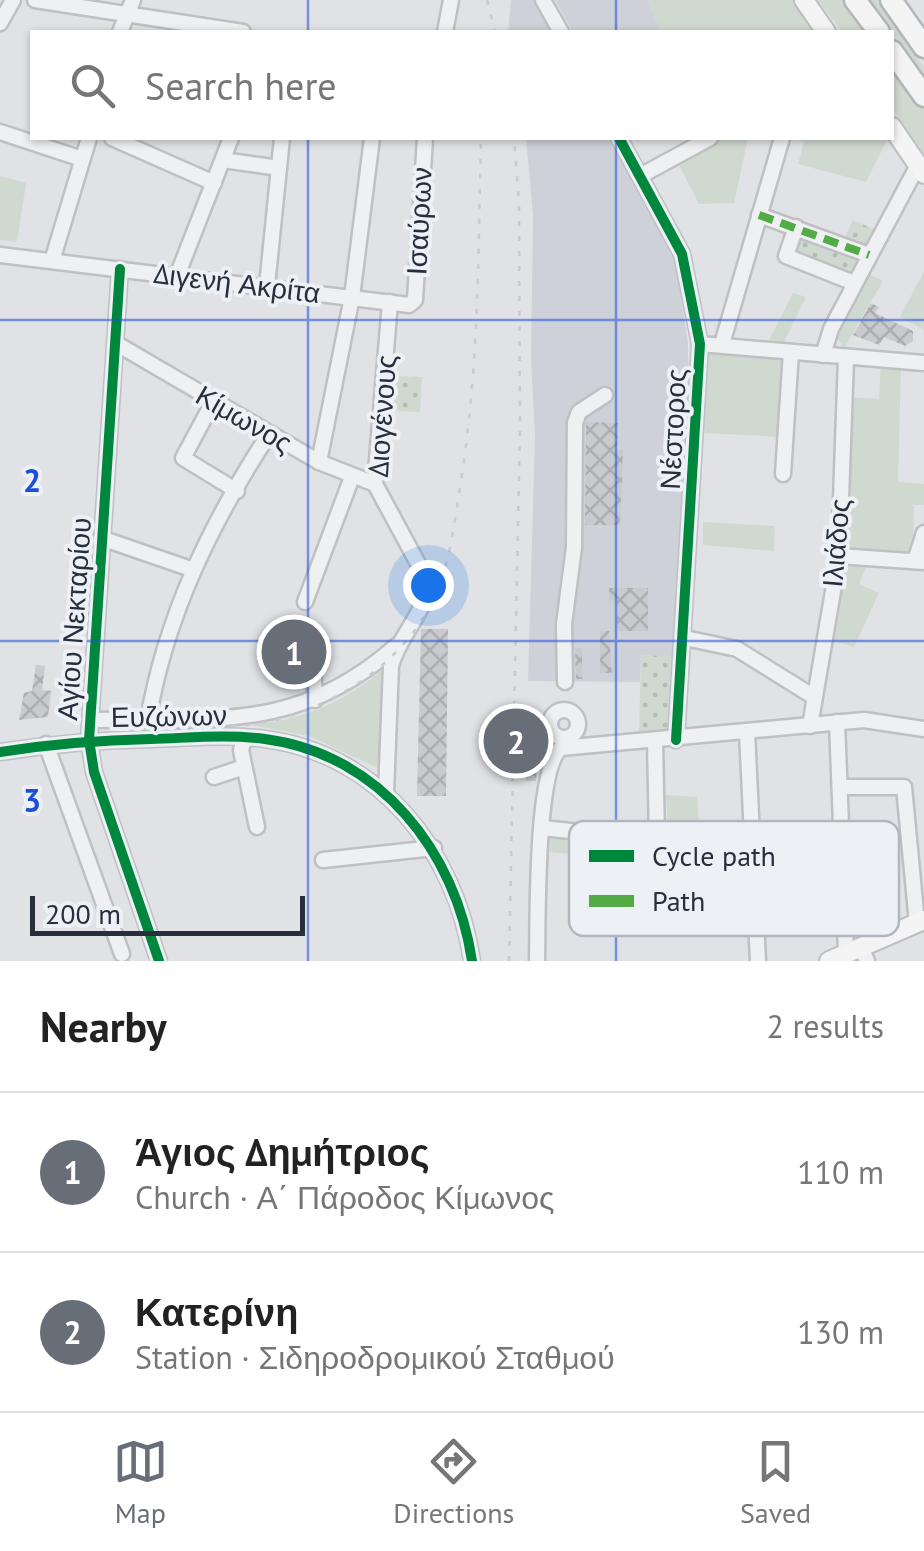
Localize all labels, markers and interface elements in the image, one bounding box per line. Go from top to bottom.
search box [30,30,894,140]
icon: search [65,58,120,113]
text: Search here [145,61,337,110]
street label: Ισαύρων [397,166,440,276]
street label: Διγενή Ακρίτα [152,254,322,311]
street label: Διογένους [359,354,404,478]
street label: Νέστορος [651,367,694,490]
street label: Κίμωνος [189,376,299,461]
text: 2 [23,459,41,501]
street label: Ιλιάδος [813,497,858,589]
street label: Αγίου Νεκταρίου [48,516,99,722]
your location [403,560,454,611]
pin: 1 [262,614,326,690]
street label: Ευζώνων [111,696,227,735]
pin: 2 [484,704,548,778]
text: 3 [23,779,41,821]
legend [569,821,899,936]
text: Cycle path [652,837,776,874]
text: Path [652,882,705,919]
scale bar [30,891,305,936]
text: 200 m [45,895,121,932]
text: Nearby [40,999,167,1054]
text: 2 results [766,1005,884,1047]
text: Άγιος Δημήτριος [135,1127,430,1176]
text: 1 [63,1151,82,1193]
text: 110 m [797,1151,884,1193]
text: Church · Α΄ Πάροδος Κίμωνος [135,1176,555,1218]
text: Κατερίνη [135,1287,298,1336]
text: 2 [63,1311,82,1353]
text: 130 m [797,1311,884,1353]
text: Station · Σιδηροδρομικού Σταθμού [135,1336,615,1378]
tab: Map [113,1434,168,1531]
tab: Directions [393,1434,514,1531]
tab: Saved [740,1434,811,1531]

